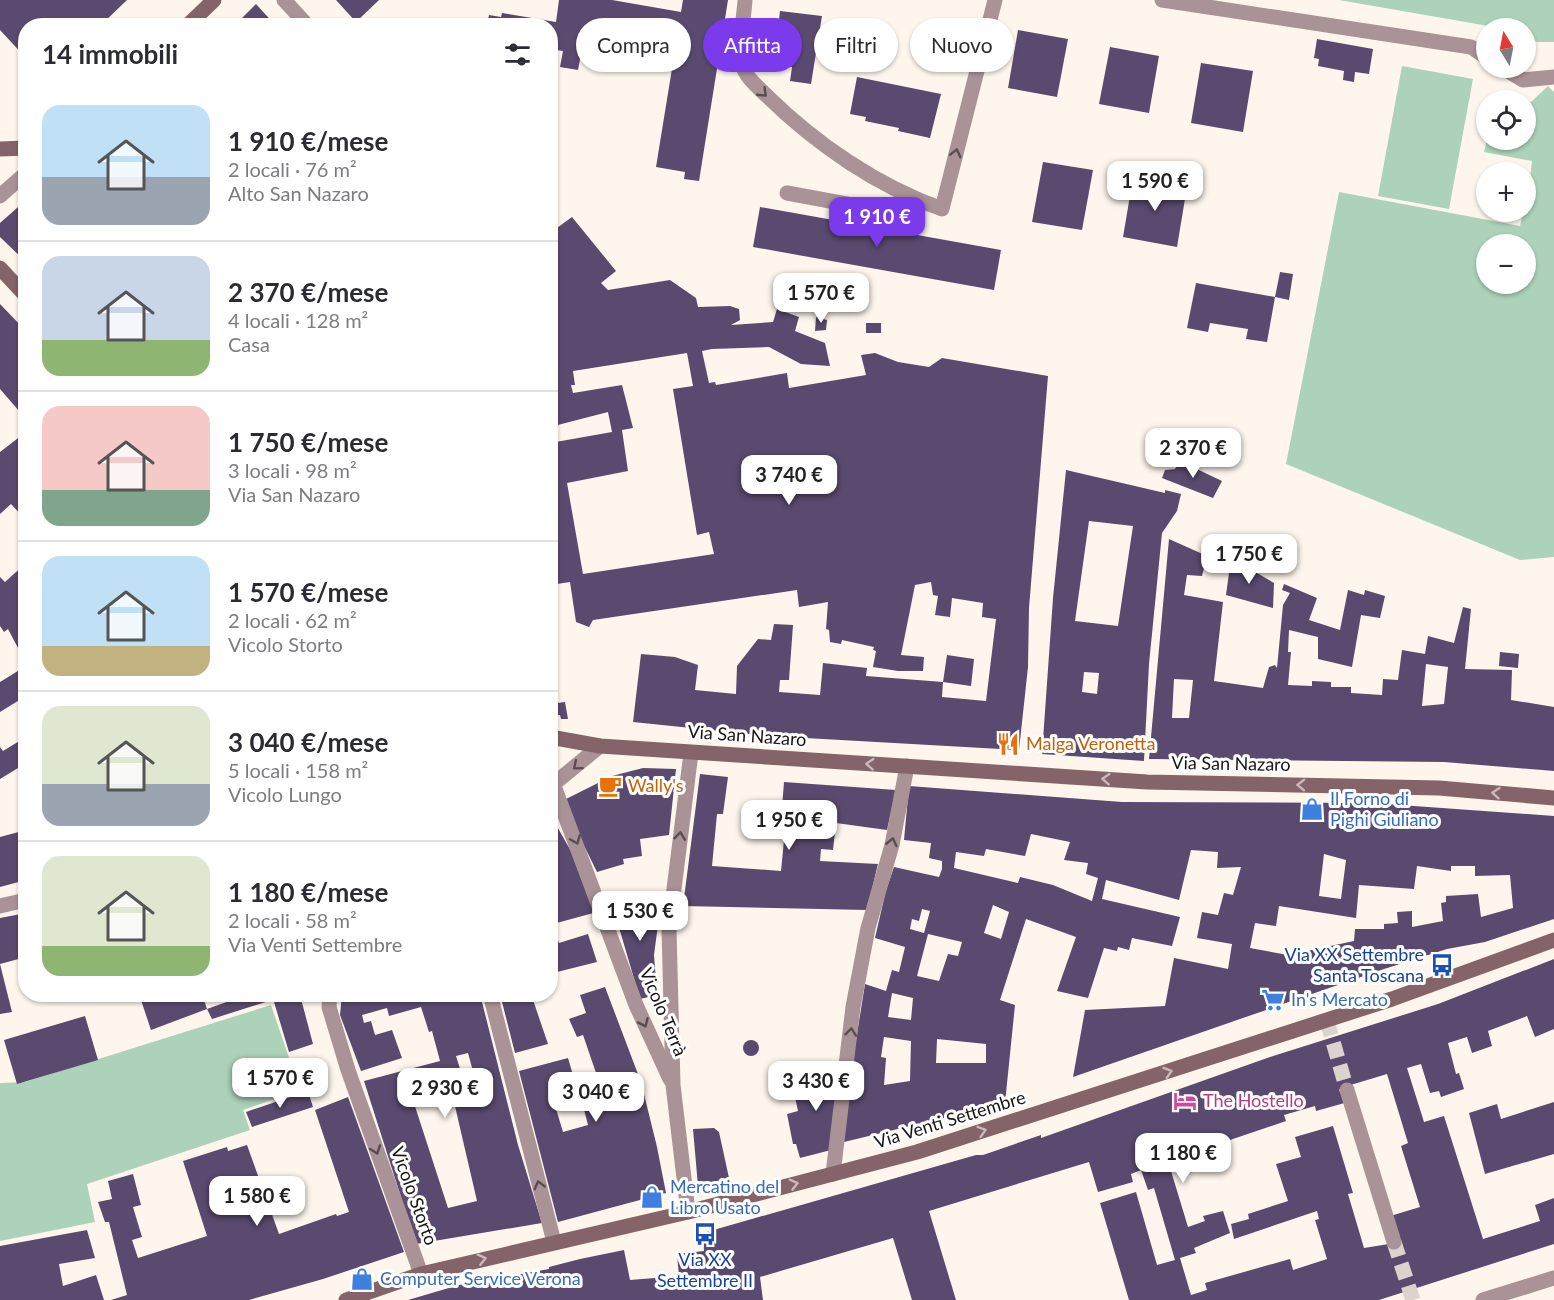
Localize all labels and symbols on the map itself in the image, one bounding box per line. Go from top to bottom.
north arrow [1476,18,1536,78]
one-way arrow [756,85,767,96]
one-way arrow [949,148,961,159]
pin: 1 590 € [1100,161,1210,212]
pin: 1 910 € [822,197,932,248]
pin: 1 570 € [766,273,876,324]
pin: 2 370 € [1138,428,1248,479]
pin: 3 740 € [734,455,844,506]
pin: 1 750 € [1194,534,1304,585]
street label: Via San Nazaro [687,720,807,750]
restaurant icon: Malga Veronetta [995,731,1021,757]
place label: Malga Veronetta [1026,732,1155,754]
street label: Via San Nazaro [1171,751,1291,775]
one-way arrow [865,757,874,770]
one-way arrow [573,759,584,770]
cafe icon: Wally's [597,773,623,799]
one-way arrow [1102,773,1111,786]
place label: Wally's [628,774,684,796]
one-way arrow [1297,779,1306,791]
place label: Il Forno di Pighi Giuliano [1330,787,1439,830]
one-way arrow [1491,787,1500,800]
shop icon: Il Forno di Pighi Giuliano [1299,796,1325,822]
pin: 1 950 € [734,800,844,851]
one-way arrow [674,832,686,841]
one-way arrow [569,834,581,845]
one-way arrow [885,837,898,847]
pin: 1 530 € [585,891,695,942]
place label: Via XX Settembre Santa Toscana [1284,943,1424,986]
bus stop icon: Via XX Settembre Santa Toscana [1429,952,1455,978]
street label: Vicolo Terrà [636,964,692,1059]
supermarket icon: In's Mercato [1260,987,1286,1013]
place label: In's Mercato [1291,988,1388,1010]
one-way arrow [637,1016,649,1027]
one-way arrow [844,1028,857,1037]
pin: 1 570 € [225,1058,335,1109]
pin: 3 430 € [761,1061,871,1112]
one-way arrow [1162,1067,1173,1079]
pin: 2 930 € [390,1068,500,1119]
pin: 3 040 € [541,1072,651,1123]
street label: Via Venti Settembre [871,1086,1028,1152]
hotel icon: The Hostello [1172,1088,1198,1114]
place label: The Hostello [1203,1089,1304,1111]
one-way arrow [976,1126,987,1139]
pin: 1 180 € [1128,1133,1238,1184]
street label: Vicolo Storto [387,1143,443,1248]
one-way arrow [369,1144,382,1155]
place label: Mercatino del Libro Usato [670,1175,779,1218]
pin: 1 580 € [202,1176,312,1227]
one-way arrow [788,1179,799,1191]
one-way arrow [534,1180,547,1190]
shop icon: Mercatino del Libro Usato [639,1184,665,1210]
bus stop icon: Via XX Settembre II [692,1221,718,1247]
place label: Via XX Settembre II [657,1248,753,1291]
one-way arrow [477,1254,487,1267]
shop icon: Computer Service Verona [349,1266,375,1292]
place label: Computer Service Verona [380,1267,581,1289]

